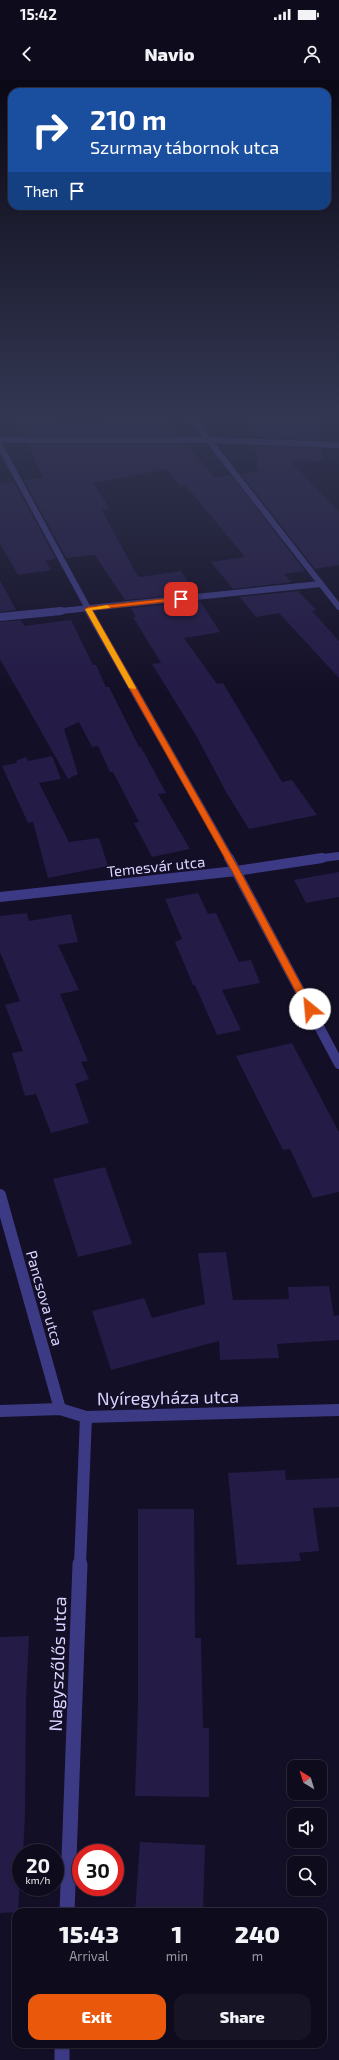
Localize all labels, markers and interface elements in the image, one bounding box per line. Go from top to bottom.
text: 15:42 [20,5,57,23]
icon: back [16,43,38,65]
text: Navio [144,43,195,65]
icon: person [301,43,323,65]
text: 210 m [90,102,167,136]
icon: right [24,104,76,156]
text: Szurmay tábornok utca [90,136,279,158]
icon: arrive [66,180,88,202]
text: Then [24,182,58,200]
pin [164,582,198,616]
icon: arrive [170,588,192,610]
street label: Temesvár utca [106,852,206,880]
position arrow [289,988,331,1030]
street label: Pancsova utca [23,1248,67,1348]
street label: Nyíregyháza utca [97,1385,239,1409]
street label: Nagyszőlős utca [44,1596,70,1732]
north arrow [287,1760,327,1800]
map controls [287,1760,327,1896]
button: sound [287,1808,327,1848]
speed limit sign: 30 [72,1844,124,1896]
text: 20 [26,1853,50,1877]
button: search [287,1856,327,1896]
text: km/h [26,1874,50,1886]
text: 15:43 [59,1919,119,1948]
text: 1 [171,1919,182,1948]
text: 240 [235,1919,280,1948]
text: Arrival [69,1948,109,1964]
text: min [166,1948,188,1964]
text: m [252,1948,263,1964]
button: Exit [28,1994,166,2040]
button: Share [174,1994,311,2040]

